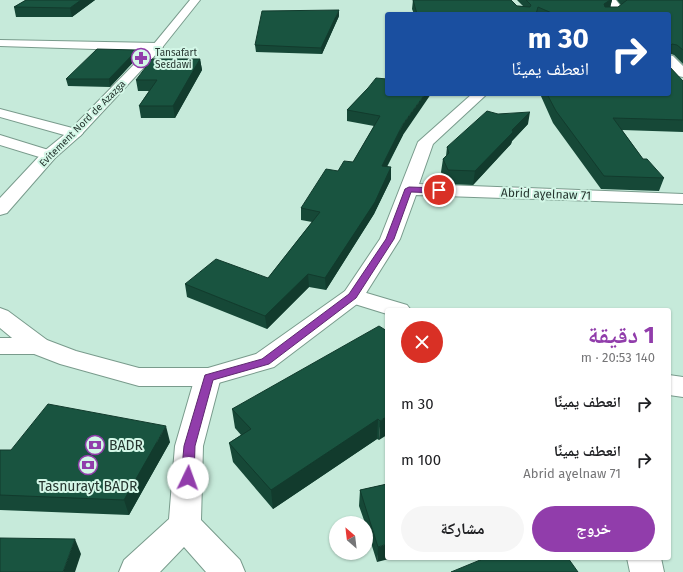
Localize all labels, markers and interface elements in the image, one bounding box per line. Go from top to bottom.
text: 30 m [528,22,589,55]
icon: right [603,28,655,80]
pharmacy icon: Tansafart Seɛdawi [130,47,152,69]
place label: Tansafart Seɛdawi [155,47,197,71]
text: انعطف يمينًا [512,58,589,80]
street label: Evitement Nord de Azazga [37,78,128,169]
pin [422,173,456,207]
icon: arrive [428,179,450,201]
street label: Abrid aɣelnaw 71 [501,185,591,203]
button: close [401,321,443,363]
text: 1 دقيقة [588,321,655,349]
text: 140 m · 20:53 [581,350,655,365]
text: انعطف يمينًا [554,393,621,411]
icon: right [633,393,655,415]
text: 30 m [401,395,434,413]
bank icon: BADR [84,434,106,456]
place label: BADR [109,437,143,454]
text: انعطف يمينًا [554,442,621,460]
icon: right [633,449,655,471]
text: 100 m [401,451,441,469]
bank icon: Tasnurayt BADR [77,454,99,476]
position arrow [167,457,209,499]
text: Abrid aɣelnaw 71 [523,466,621,481]
place label: Tasnurayt BADR [39,478,138,495]
button: مشاركة [401,506,524,552]
button: خروج [532,506,655,552]
north arrow [329,516,373,560]
map controls [329,516,373,560]

